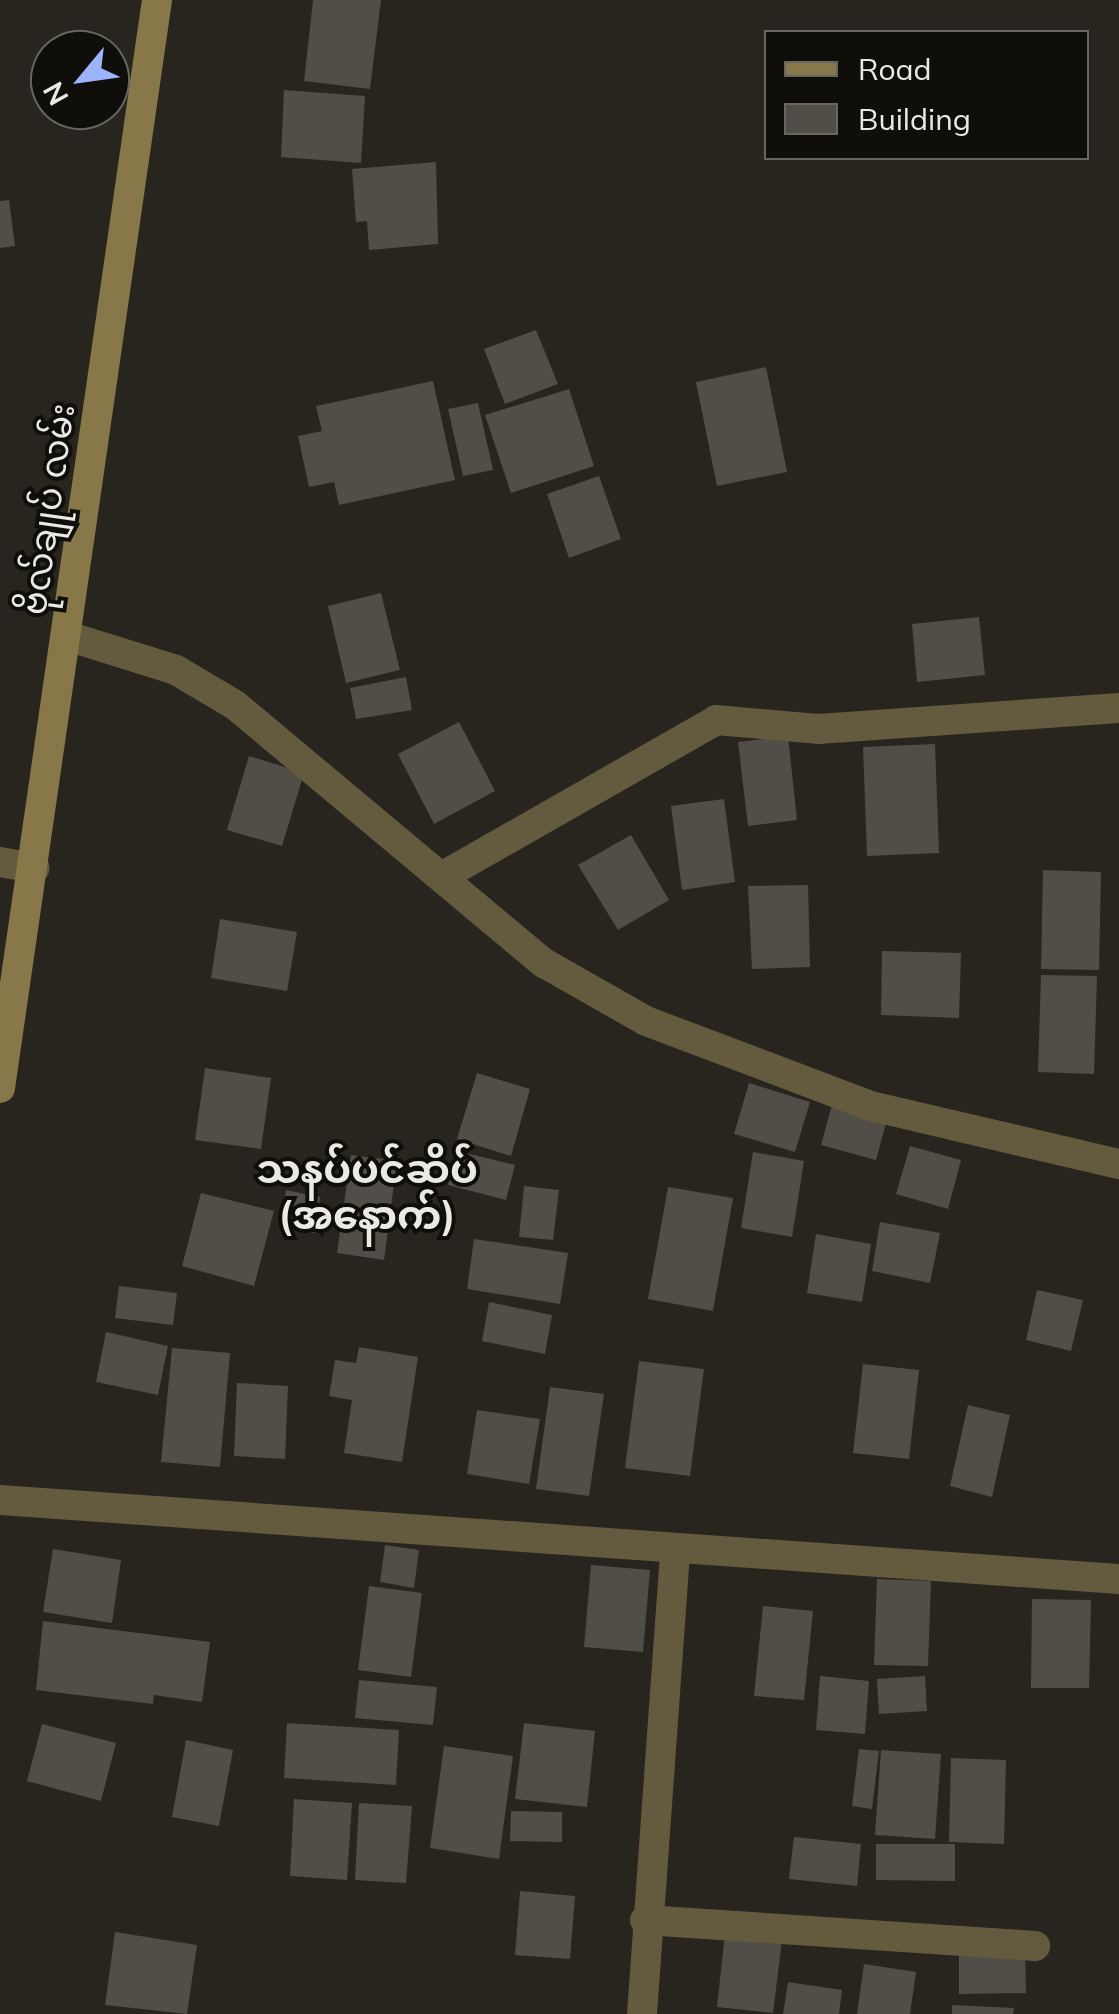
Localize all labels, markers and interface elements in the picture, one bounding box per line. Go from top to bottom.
north arrow [30,30,130,130]
legend [764,30,1089,160]
text: Road [858,50,932,88]
text: N [35,76,76,112]
text: Building [858,100,971,138]
street label: ဗိုလ်ချုပ် လမ်း [11,401,83,617]
district label: သနပ်ပင်ဆိပ် (အနောက်) [256,1144,478,1238]

